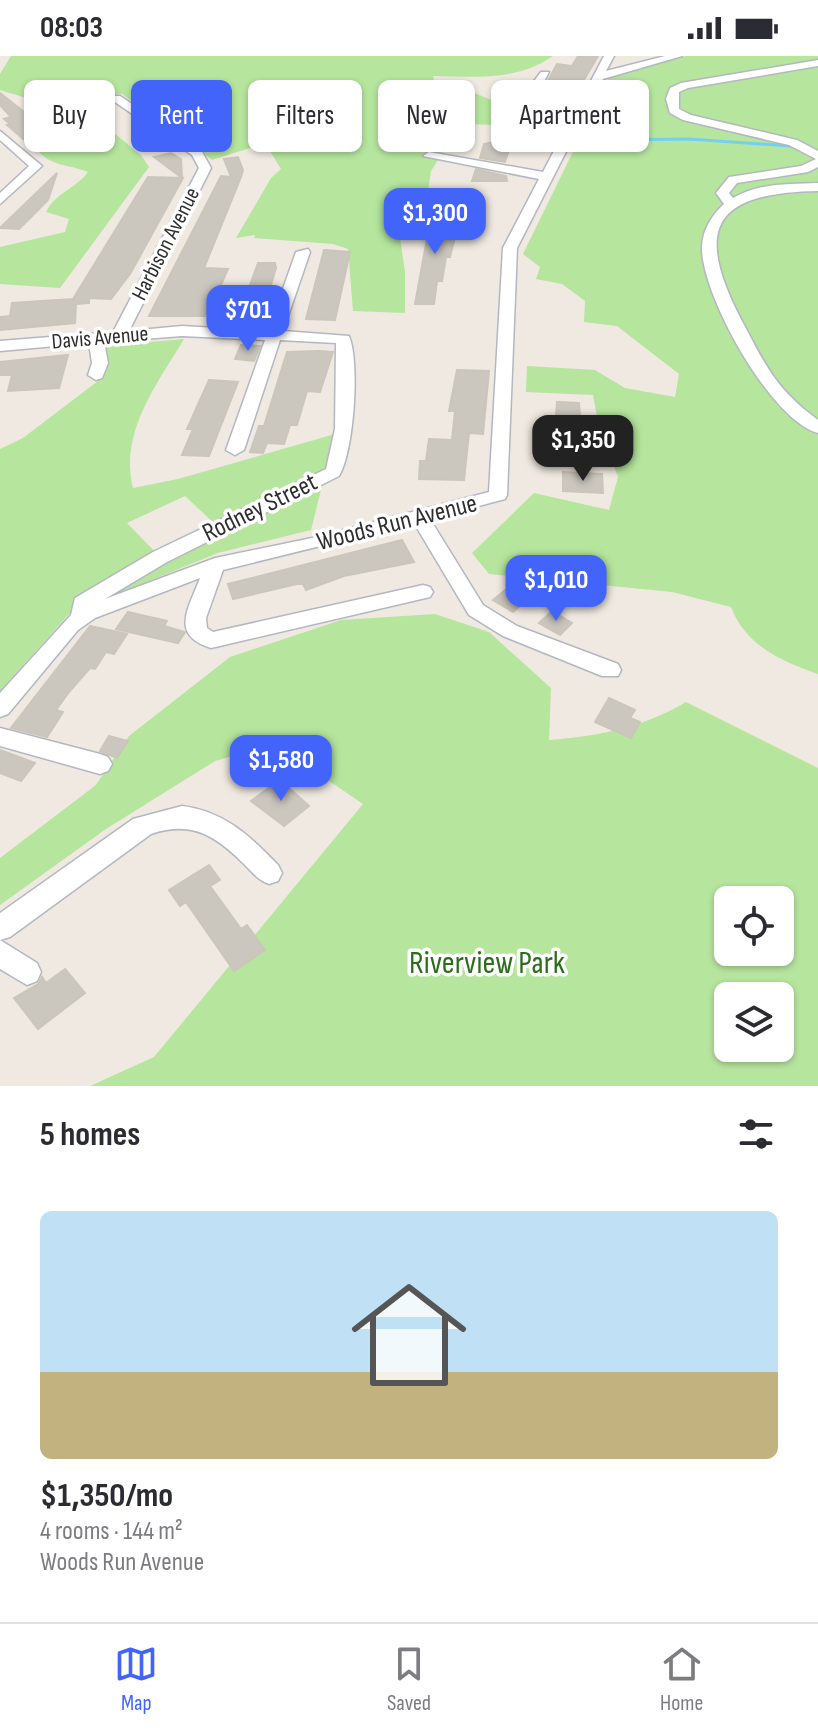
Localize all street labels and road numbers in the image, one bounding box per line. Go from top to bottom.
street label: Harbison Avenue [126,183,206,305]
street label: Davis Avenue [51,320,149,356]
street label: Rodney Street [198,467,322,549]
street label: Woods Run Avenue [314,488,480,558]

